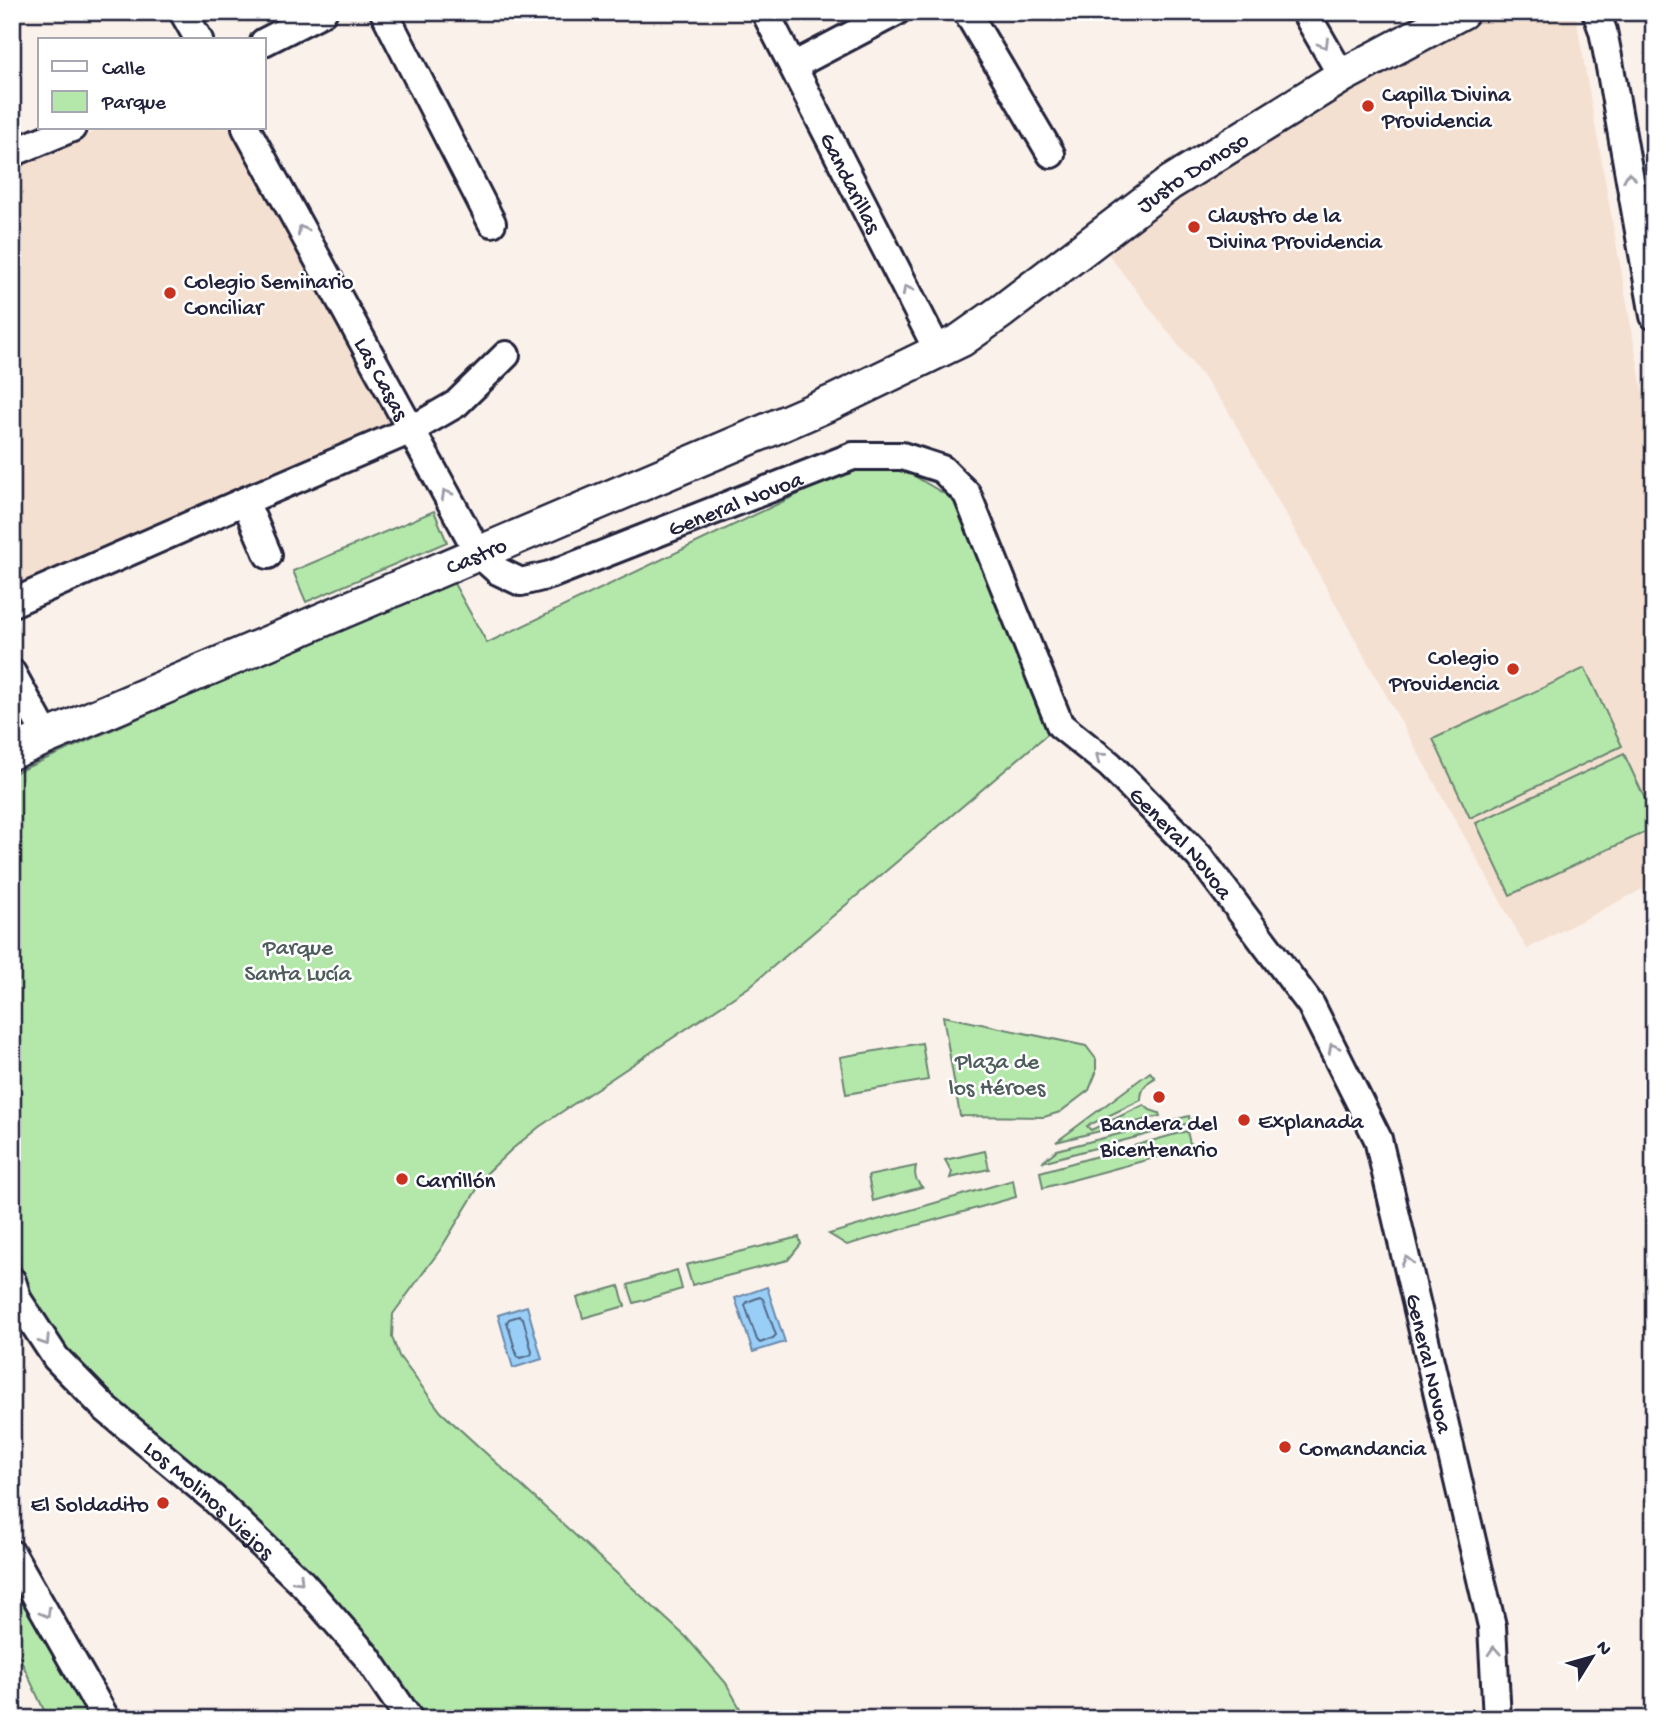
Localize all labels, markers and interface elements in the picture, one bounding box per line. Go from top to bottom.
one-way arrow [1316,37,1329,50]
legend [38,38,266,130]
text: Calle [102,58,146,83]
place label: Capilla Divina Providencia [1381,83,1512,136]
text: Parque [101,92,167,117]
marker: Capilla Divina Providencia [1360,98,1376,114]
street label: Justo Donoso [1133,127,1255,220]
street label: Gandarillas [812,129,886,239]
one-way arrow [1622,171,1637,183]
place label: Claustro de la Divina Providencia [1206,204,1383,257]
marker: Claustro de la Divina Providencia [1186,219,1202,235]
one-way arrow [297,225,310,237]
place label: Colegio Seminario Conciliar [184,270,353,323]
marker: Colegio Seminario Conciliar [162,285,178,301]
one-way arrow [902,285,915,297]
street label: Las Casas [346,334,413,426]
street label: General Novoa [665,467,809,544]
one-way arrow [441,489,454,501]
street label: Castro [443,533,512,583]
place label: Colegio Providencia [1388,646,1500,699]
marker: Colegio Providencia [1505,661,1521,677]
one-way arrow [1096,753,1108,766]
street label: General Novoa [1122,783,1238,907]
park label: Parque Santa Lucía [245,936,353,989]
one-way arrow [1327,1043,1341,1055]
park label: Plaza de los Héroes [949,1050,1046,1103]
marker: Bandera del Bicentenario [1151,1089,1167,1105]
place label: Explanada [1258,1110,1365,1137]
place label: Bandera del Bicentenario [1099,1112,1218,1165]
marker: Explanada [1236,1112,1252,1128]
place label: Carrillón [416,1169,496,1196]
marker: Carrillón [394,1171,410,1187]
one-way arrow [1401,1256,1415,1268]
street label: General Novoa [1398,1291,1457,1438]
one-way arrow [37,1333,50,1346]
street label: Los Molinos Viejos [137,1436,279,1567]
place label: Comandancia [1299,1437,1427,1464]
marker: Comandancia [1277,1439,1293,1455]
place label: El Soldadito [30,1493,149,1520]
marker: El Soldadito [155,1495,171,1511]
one-way arrow [291,1572,303,1584]
one-way arrow [38,1606,51,1619]
north arrow [1558,1622,1628,1692]
text: N [1590,1637,1616,1661]
one-way arrow [1486,1645,1501,1656]

